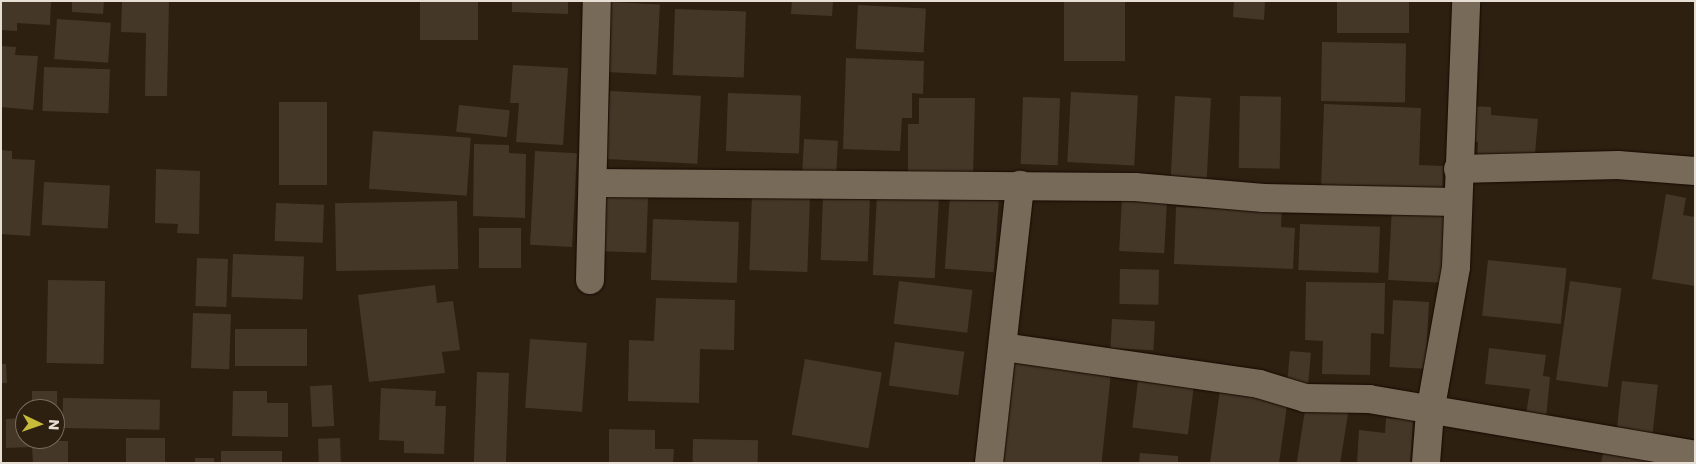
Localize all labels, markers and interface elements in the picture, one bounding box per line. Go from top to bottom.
north arrow [15,399,65,449]
text: N [44,419,64,431]

